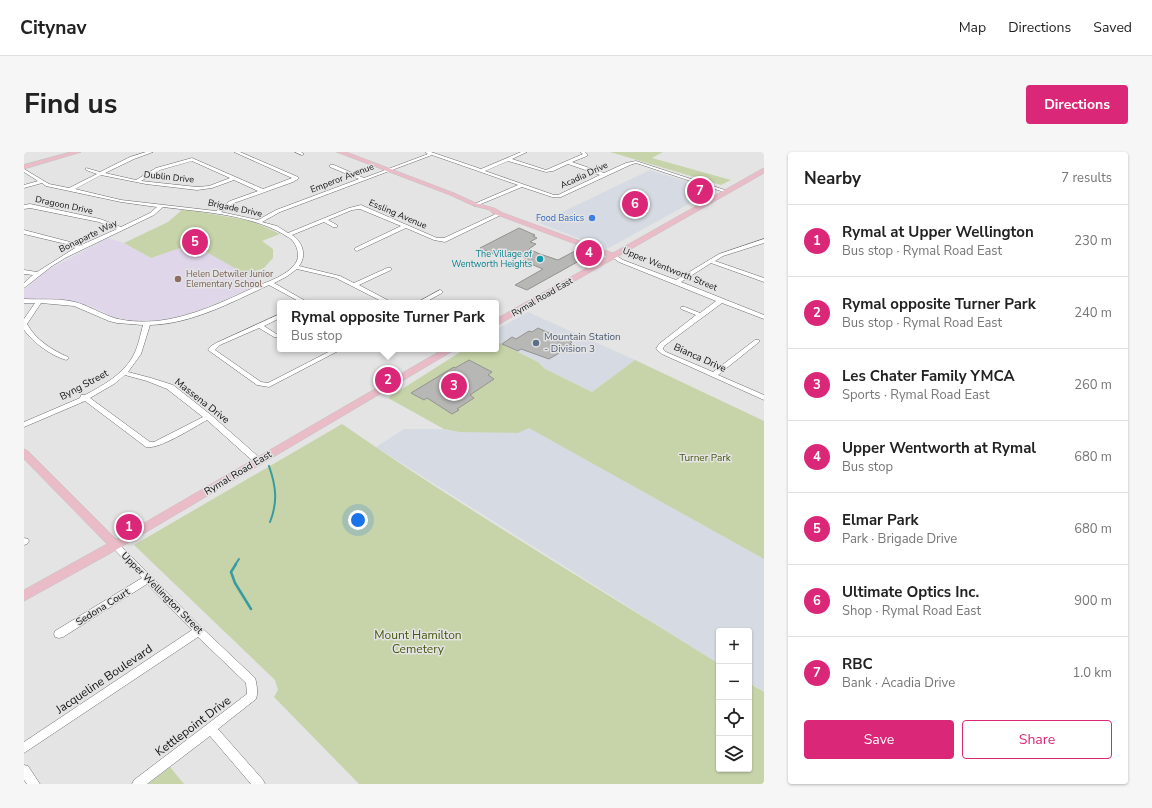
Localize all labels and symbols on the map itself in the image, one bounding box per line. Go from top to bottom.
street label: Acadia Drive [558,159,610,191]
street label: Emperor Avenue [308,160,376,196]
street label: Dublin Drive [143,168,195,186]
pin: 7 [687,176,713,206]
pin: 6 [622,189,648,219]
street label: Dragoon Drive [34,193,94,217]
street label: Brigade Drive [207,196,263,220]
street label: Essling Avenue [367,196,429,232]
place label: Food Basics [536,212,584,224]
marker: Food Basics [587,213,597,223]
street label: Bonaparte Way [57,217,119,255]
pin: 5 [182,227,208,257]
pin: 4 [576,238,602,268]
street label: Upper Wentworth Street [621,245,720,294]
place label: The Village of Wentworth Heights [451,248,533,270]
marker: The Village of Wentworth Heights [535,254,545,264]
place label: Helen Detwiler Junior Elementary School [186,268,274,290]
marker: Helen Detwiler Junior Elementary School [173,274,183,284]
street label: Rymal Road East [509,274,575,319]
place label: Mountain Station - Division 3 [544,330,621,356]
marker: Mountain Station - Division 3 [531,338,541,348]
street label: Bianca Drive [671,340,729,376]
pin: 2 [375,365,401,395]
street label: Byng Street [57,366,111,404]
pin: 3 [441,371,467,401]
street label: Massena Drive [172,375,232,427]
street label: Rymal Road East [202,447,275,499]
park label: Turner Park [679,451,732,465]
your location [348,510,368,530]
pin: 1 [116,512,142,542]
street label: Upper Wellington Street [118,549,206,637]
street label: Sedona Court [73,585,133,629]
park label: Mount Hamilton Cemetery [374,627,462,657]
street label: Jacqueline Boulevard [52,641,155,718]
street label: Kettlepoint Drive [152,692,234,760]

